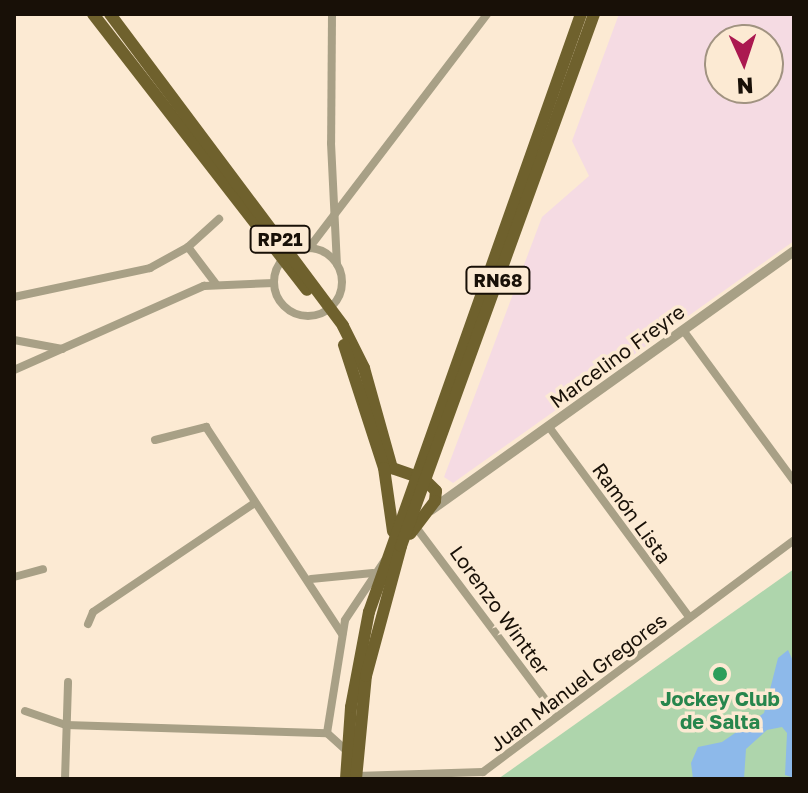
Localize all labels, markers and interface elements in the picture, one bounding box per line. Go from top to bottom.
north arrow [704,24,784,104]
text: N [736,73,754,100]
road number: RP21 [248,225,312,253]
road number: RN68 [464,266,532,294]
street label: Marcelino Freyre [545,299,689,413]
street label: Ramón Lista [588,458,676,568]
street label: Lorenzo Wintter [445,541,555,679]
street label: Juan Manuel Gregores [485,608,671,756]
marker: Jockey Club de Salta [711,665,729,683]
place label: Jockey Club de Salta [660,686,780,733]

